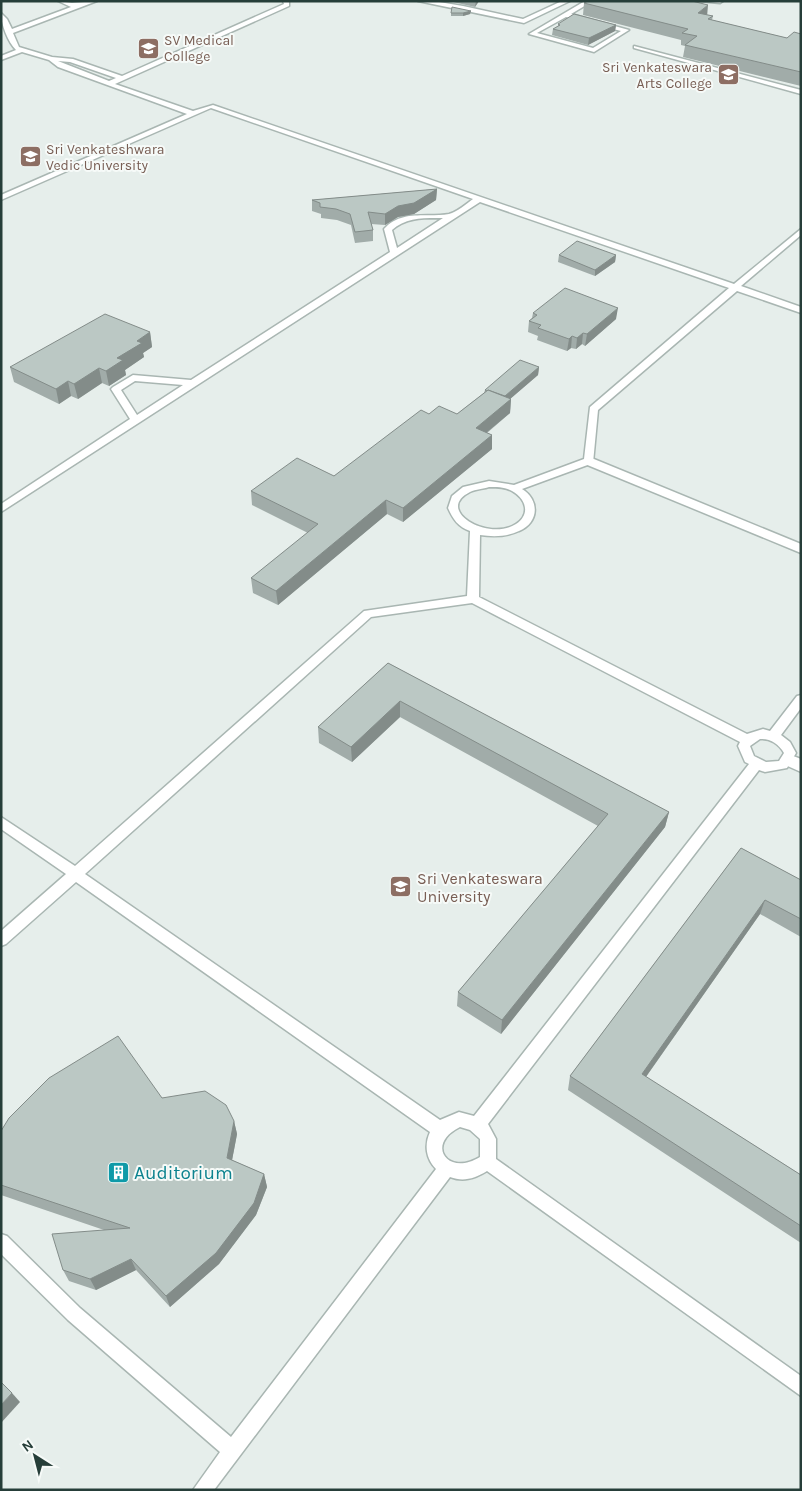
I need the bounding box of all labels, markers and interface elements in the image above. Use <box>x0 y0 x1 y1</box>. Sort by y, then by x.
place label: SV Medical College <box>164 32 234 65</box>
school or university icon: SV Medical College <box>136 36 160 60</box>
place label: Sri Venkateswara Arts College <box>602 59 712 92</box>
school or university icon: Sri Venkateswara Arts College <box>716 63 740 87</box>
place label: Sri Venkateshwara Vedic University <box>46 141 165 174</box>
school or university icon: Sri Venkateshwara Vedic University <box>18 145 42 169</box>
place label: Sri Venkateswara University <box>417 869 543 906</box>
school or university icon: Sri Venkateswara University <box>389 875 413 899</box>
building icon: Auditorium <box>106 1161 130 1185</box>
place label: Auditorium <box>134 1162 233 1184</box>
north arrow <box>10 1431 60 1481</box>
text: N <box>19 1436 37 1456</box>

